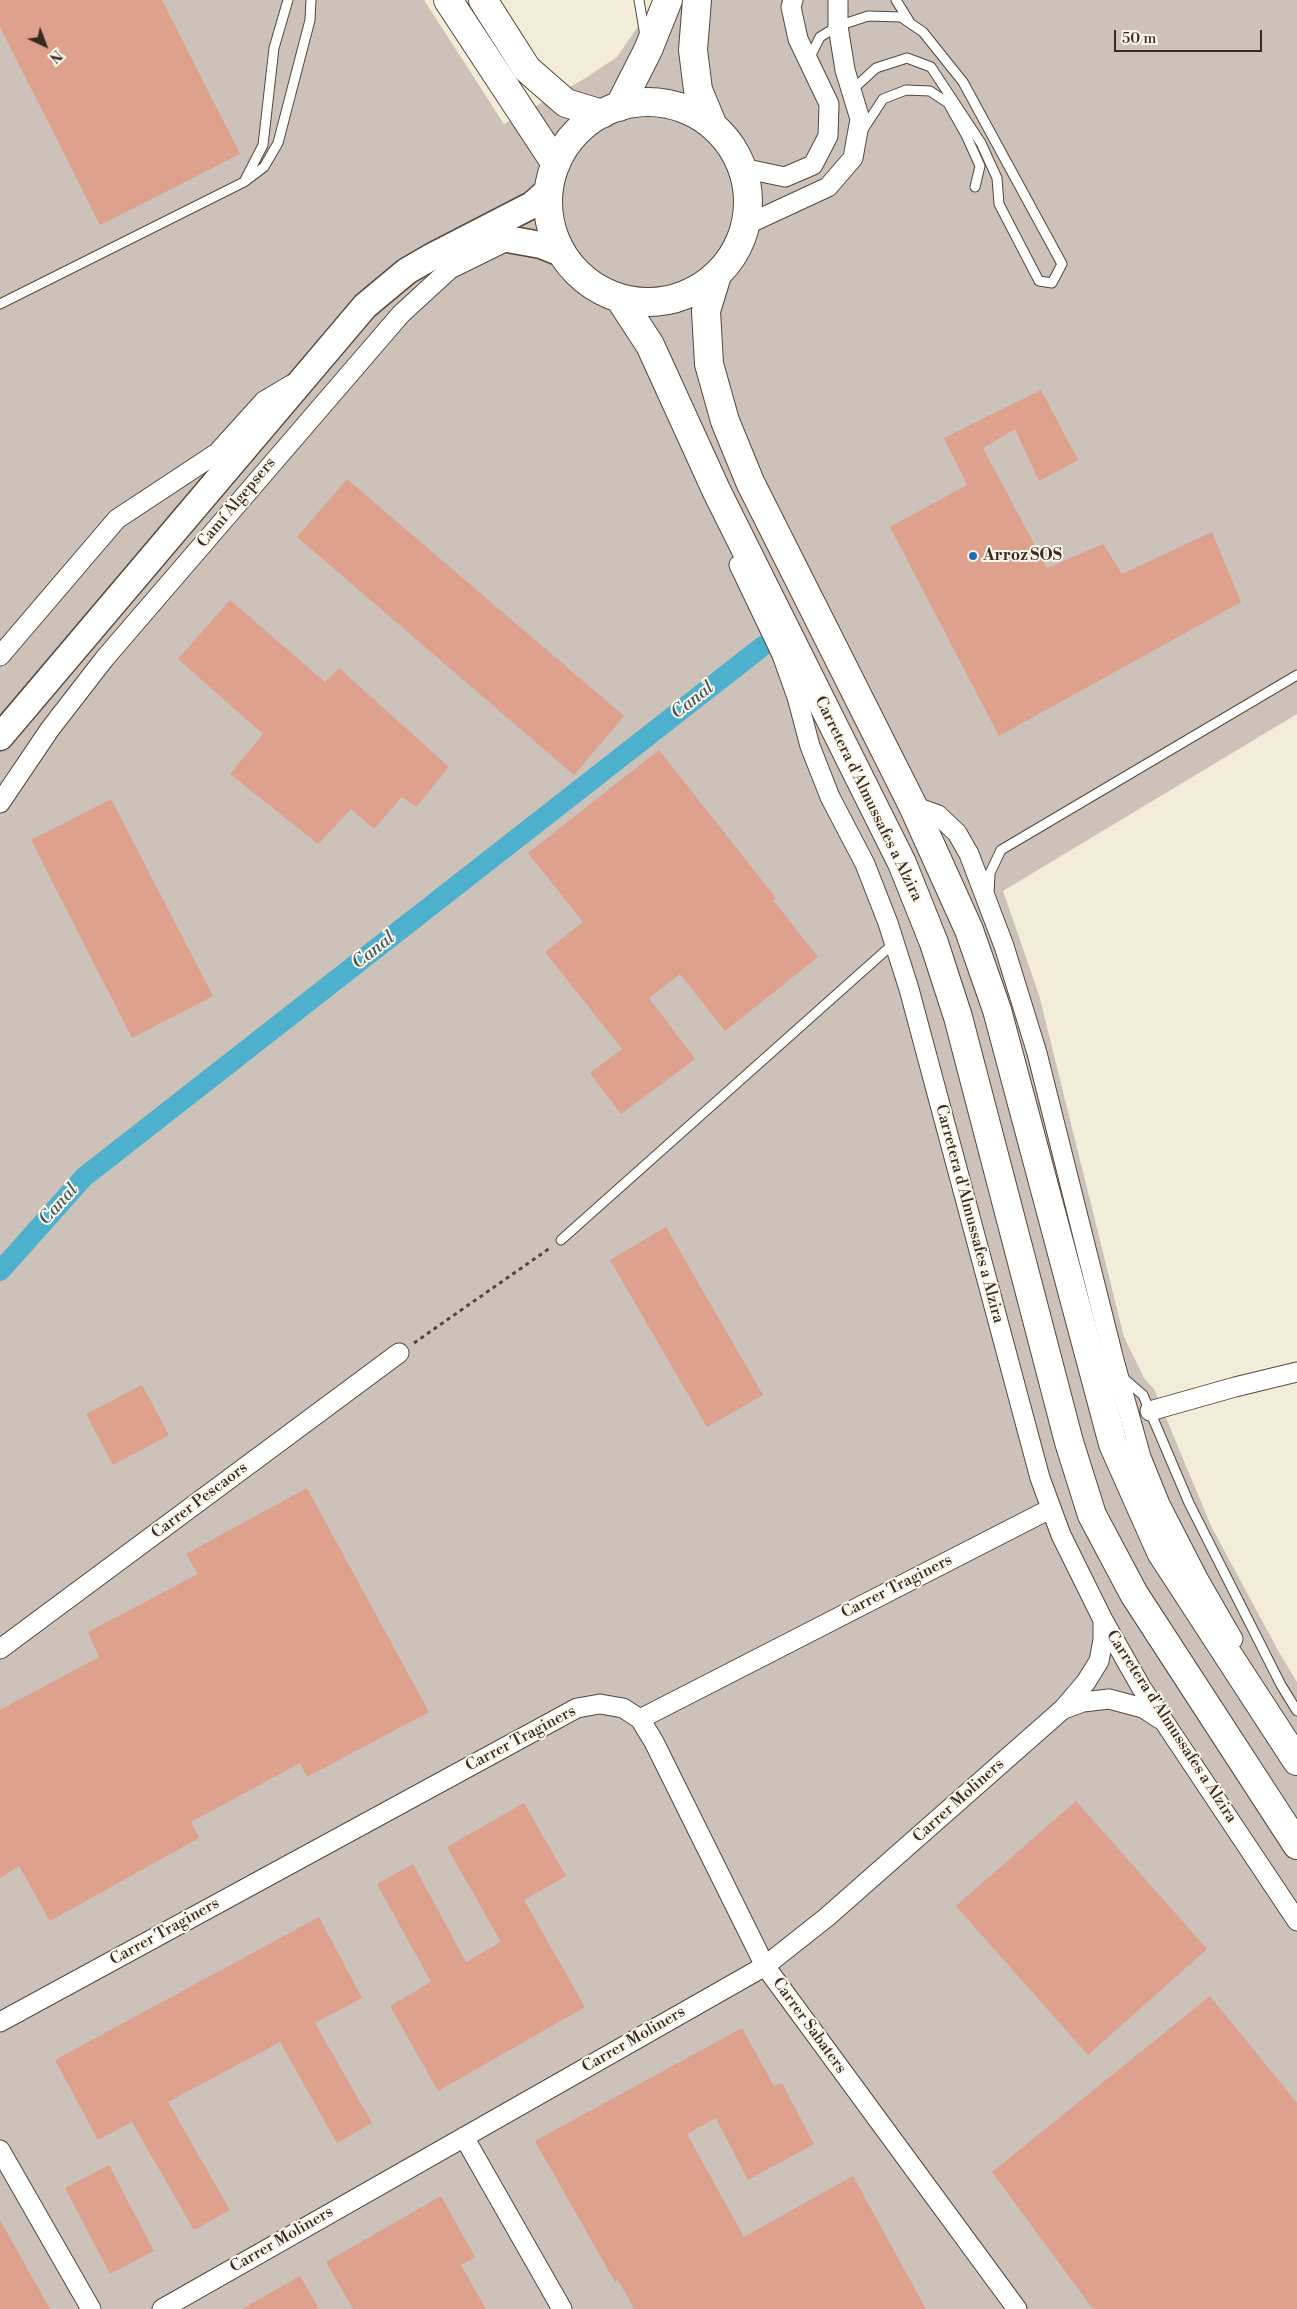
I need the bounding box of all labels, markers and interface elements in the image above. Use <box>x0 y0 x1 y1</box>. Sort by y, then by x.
north arrow <box>20 20 70 70</box>
scale bar <box>1117 20 1264 52</box>
text: 50 m <box>1122 29 1156 48</box>
text: N <box>45 46 65 66</box>
street label: Camí Algepsers <box>194 454 280 552</box>
place label: Arroz SOS <box>983 546 1062 566</box>
marker: Arroz SOS <box>967 550 979 562</box>
water label: Canal <box>667 678 719 724</box>
street label: Carretera d'Almussafes a Alzira <box>810 693 926 905</box>
water label: Canal <box>348 928 400 974</box>
street label: Carretera d'Almussafes a Alzira <box>931 1103 1007 1325</box>
water label: Canal <box>35 1180 83 1230</box>
street label: Carrer Pescaors <box>148 1459 252 1543</box>
street label: Carrer Traginers <box>838 1551 956 1623</box>
street label: Carretera d'Almussafes a Alzira <box>1102 1627 1240 1827</box>
street label: Carrer Traginers <box>463 1702 579 1776</box>
street label: Carrer Moliners <box>909 1755 1009 1847</box>
street label: Carrer Traginers <box>107 1894 223 1970</box>
street label: Carrer Sabaters <box>768 1974 850 2078</box>
street label: Carrer Moliners <box>579 2003 689 2077</box>
street label: Carrer Moliners <box>227 2203 337 2277</box>

